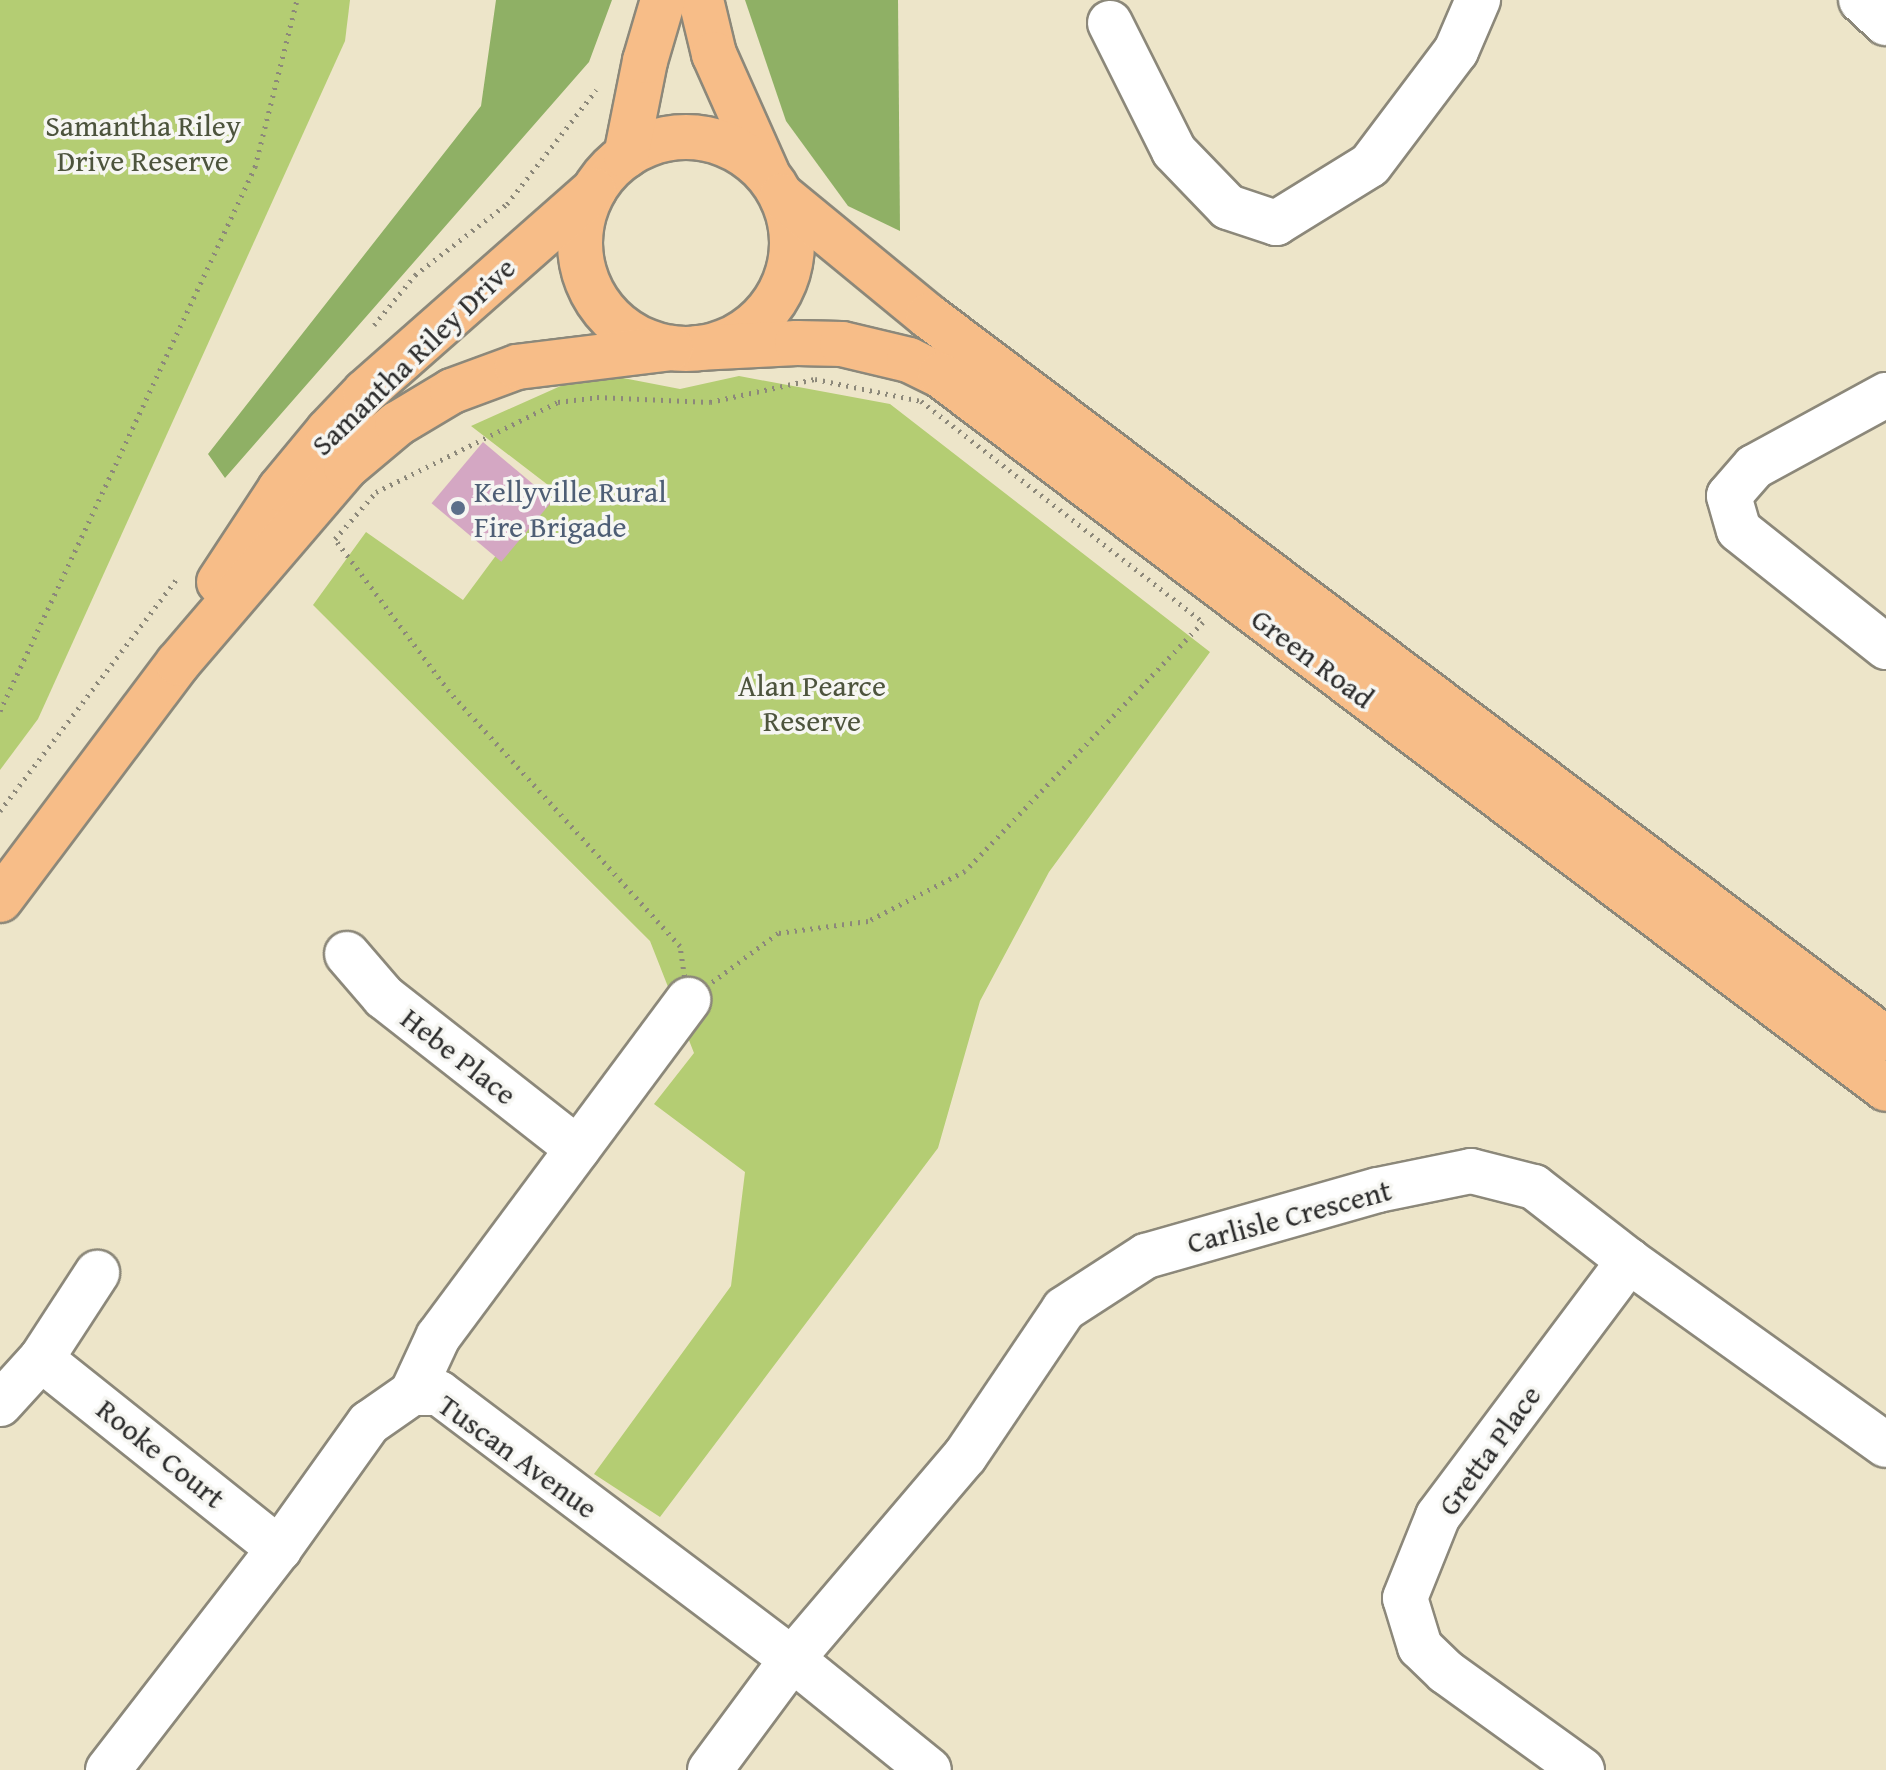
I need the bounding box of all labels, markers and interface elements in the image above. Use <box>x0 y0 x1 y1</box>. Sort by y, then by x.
park label: Samantha Riley Drive Reserve <box>45 107 241 178</box>
street label: Samantha Riley Drive <box>304 249 522 463</box>
place label: Kellyville Rural Fire Brigade <box>474 473 667 544</box>
marker: Kellyville Rural Fire Brigade <box>449 499 467 517</box>
street label: Green Road <box>1245 600 1381 716</box>
park label: Alan Pearce Reserve <box>738 667 886 738</box>
street label: Hebe Place <box>394 1000 524 1112</box>
street label: Carlisle Crescent <box>1183 1171 1395 1261</box>
street label: Gretta Place <box>1430 1378 1548 1522</box>
street label: Tuscan Avenue <box>431 1386 605 1526</box>
street label: Rooke Court <box>90 1391 232 1515</box>

